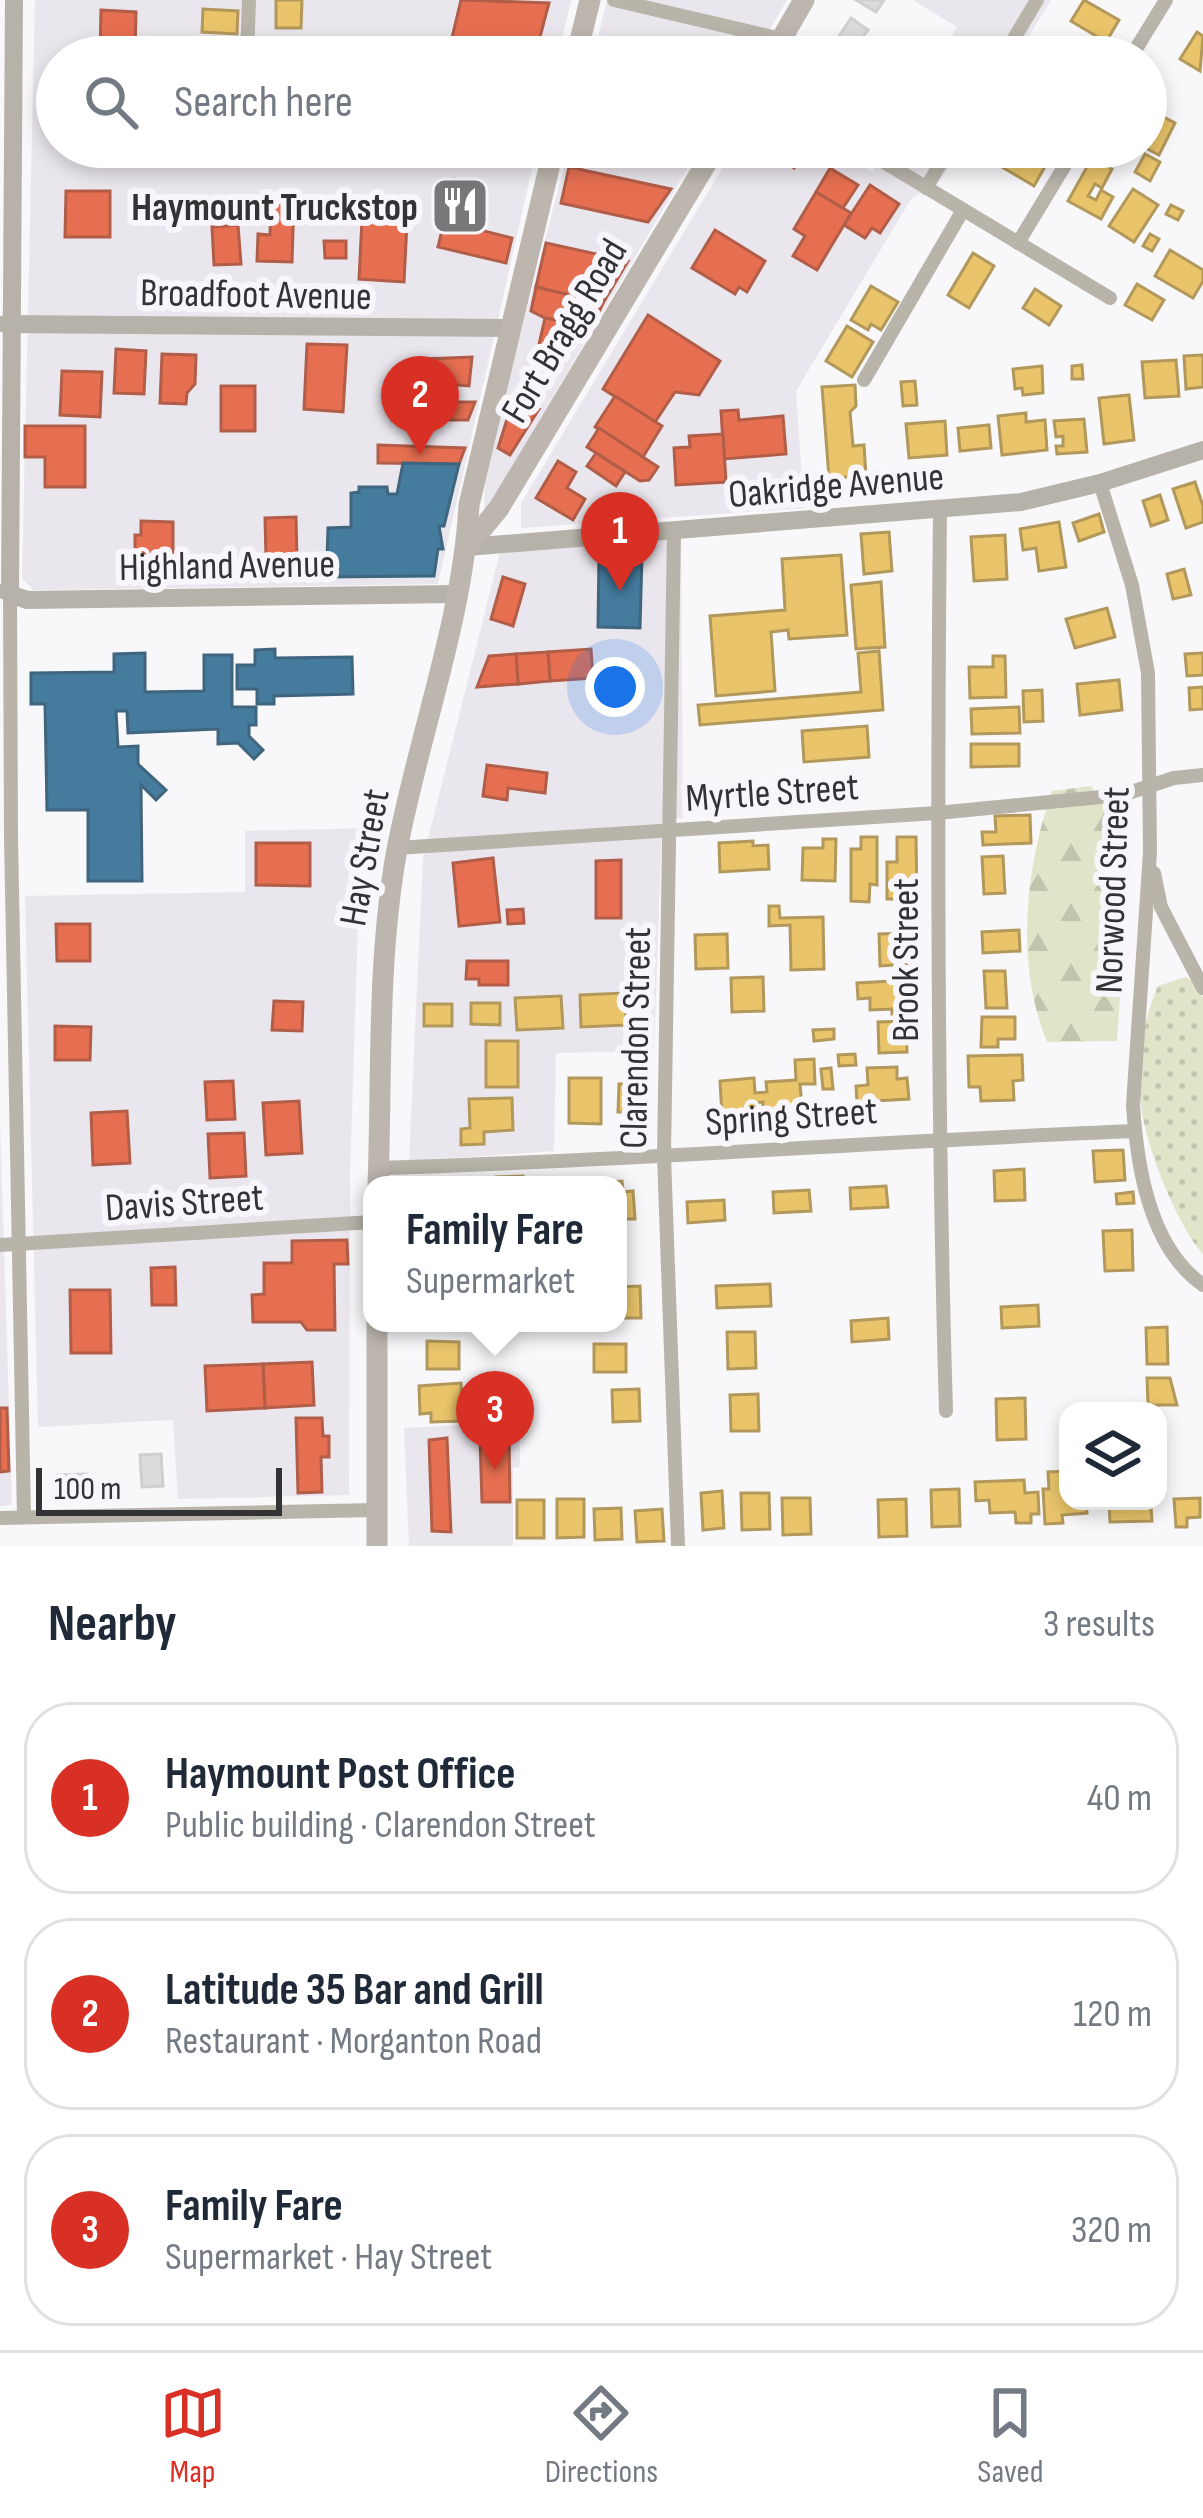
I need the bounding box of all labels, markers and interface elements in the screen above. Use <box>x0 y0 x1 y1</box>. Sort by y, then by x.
search box <box>36 36 1167 168</box>
icon: search <box>78 69 144 135</box>
text: Search here <box>174 75 353 130</box>
restaurant icon: Haymount Truckstop <box>429 175 491 237</box>
place label: Haymount Truckstop <box>131 185 418 232</box>
street label: Fort Bragg Road <box>492 231 638 431</box>
street label: Broadfoot Avenue <box>140 270 372 321</box>
pin: 2 <box>381 356 459 455</box>
street label: Oakridge Avenue <box>727 454 946 519</box>
pin: 1 <box>581 492 659 591</box>
street label: Highland Avenue <box>119 541 335 592</box>
your location <box>585 657 645 717</box>
street label: Myrtle Street <box>684 764 860 823</box>
street label: Hay Street <box>330 785 401 930</box>
street label: Norwood Street <box>1086 786 1141 994</box>
street label: Brook Street <box>883 878 930 1042</box>
street label: Clarendon Street <box>611 927 662 1149</box>
street label: Spring Street <box>704 1088 879 1147</box>
street label: Davis Street <box>103 1175 265 1232</box>
popup <box>363 1176 627 1332</box>
text: Family Fare <box>406 1203 584 1258</box>
text: Supermarket <box>406 1258 575 1305</box>
pin: 3 <box>456 1371 534 1470</box>
map controls <box>1059 1402 1167 1510</box>
button: layers <box>1059 1402 1167 1510</box>
scale bar <box>36 1462 282 1515</box>
text: 100 m <box>54 1469 121 1509</box>
text: Nearby <box>48 1594 177 1655</box>
text: 3 results <box>1043 1601 1155 1648</box>
text: Haymount Post Office <box>165 1747 516 1802</box>
text: 1 <box>82 1775 98 1822</box>
text: 40 m <box>1087 1775 1152 1822</box>
text: Public building · Clarendon Street <box>165 1802 596 1849</box>
text: Latitude 35 Bar and Grill <box>165 1963 544 2018</box>
text: 2 <box>81 1991 99 2038</box>
text: 120 m <box>1073 1991 1152 2038</box>
text: Restaurant · Morganton Road <box>165 2018 542 2065</box>
text: Family Fare <box>165 2179 343 2234</box>
text: 3 <box>81 2207 99 2254</box>
text: 320 m <box>1071 2207 1152 2254</box>
text: Supermarket · Hay Street <box>165 2234 492 2281</box>
tab: Map <box>160 2380 226 2492</box>
tab: Directions <box>545 2380 658 2492</box>
tab: Saved <box>977 2380 1043 2492</box>

